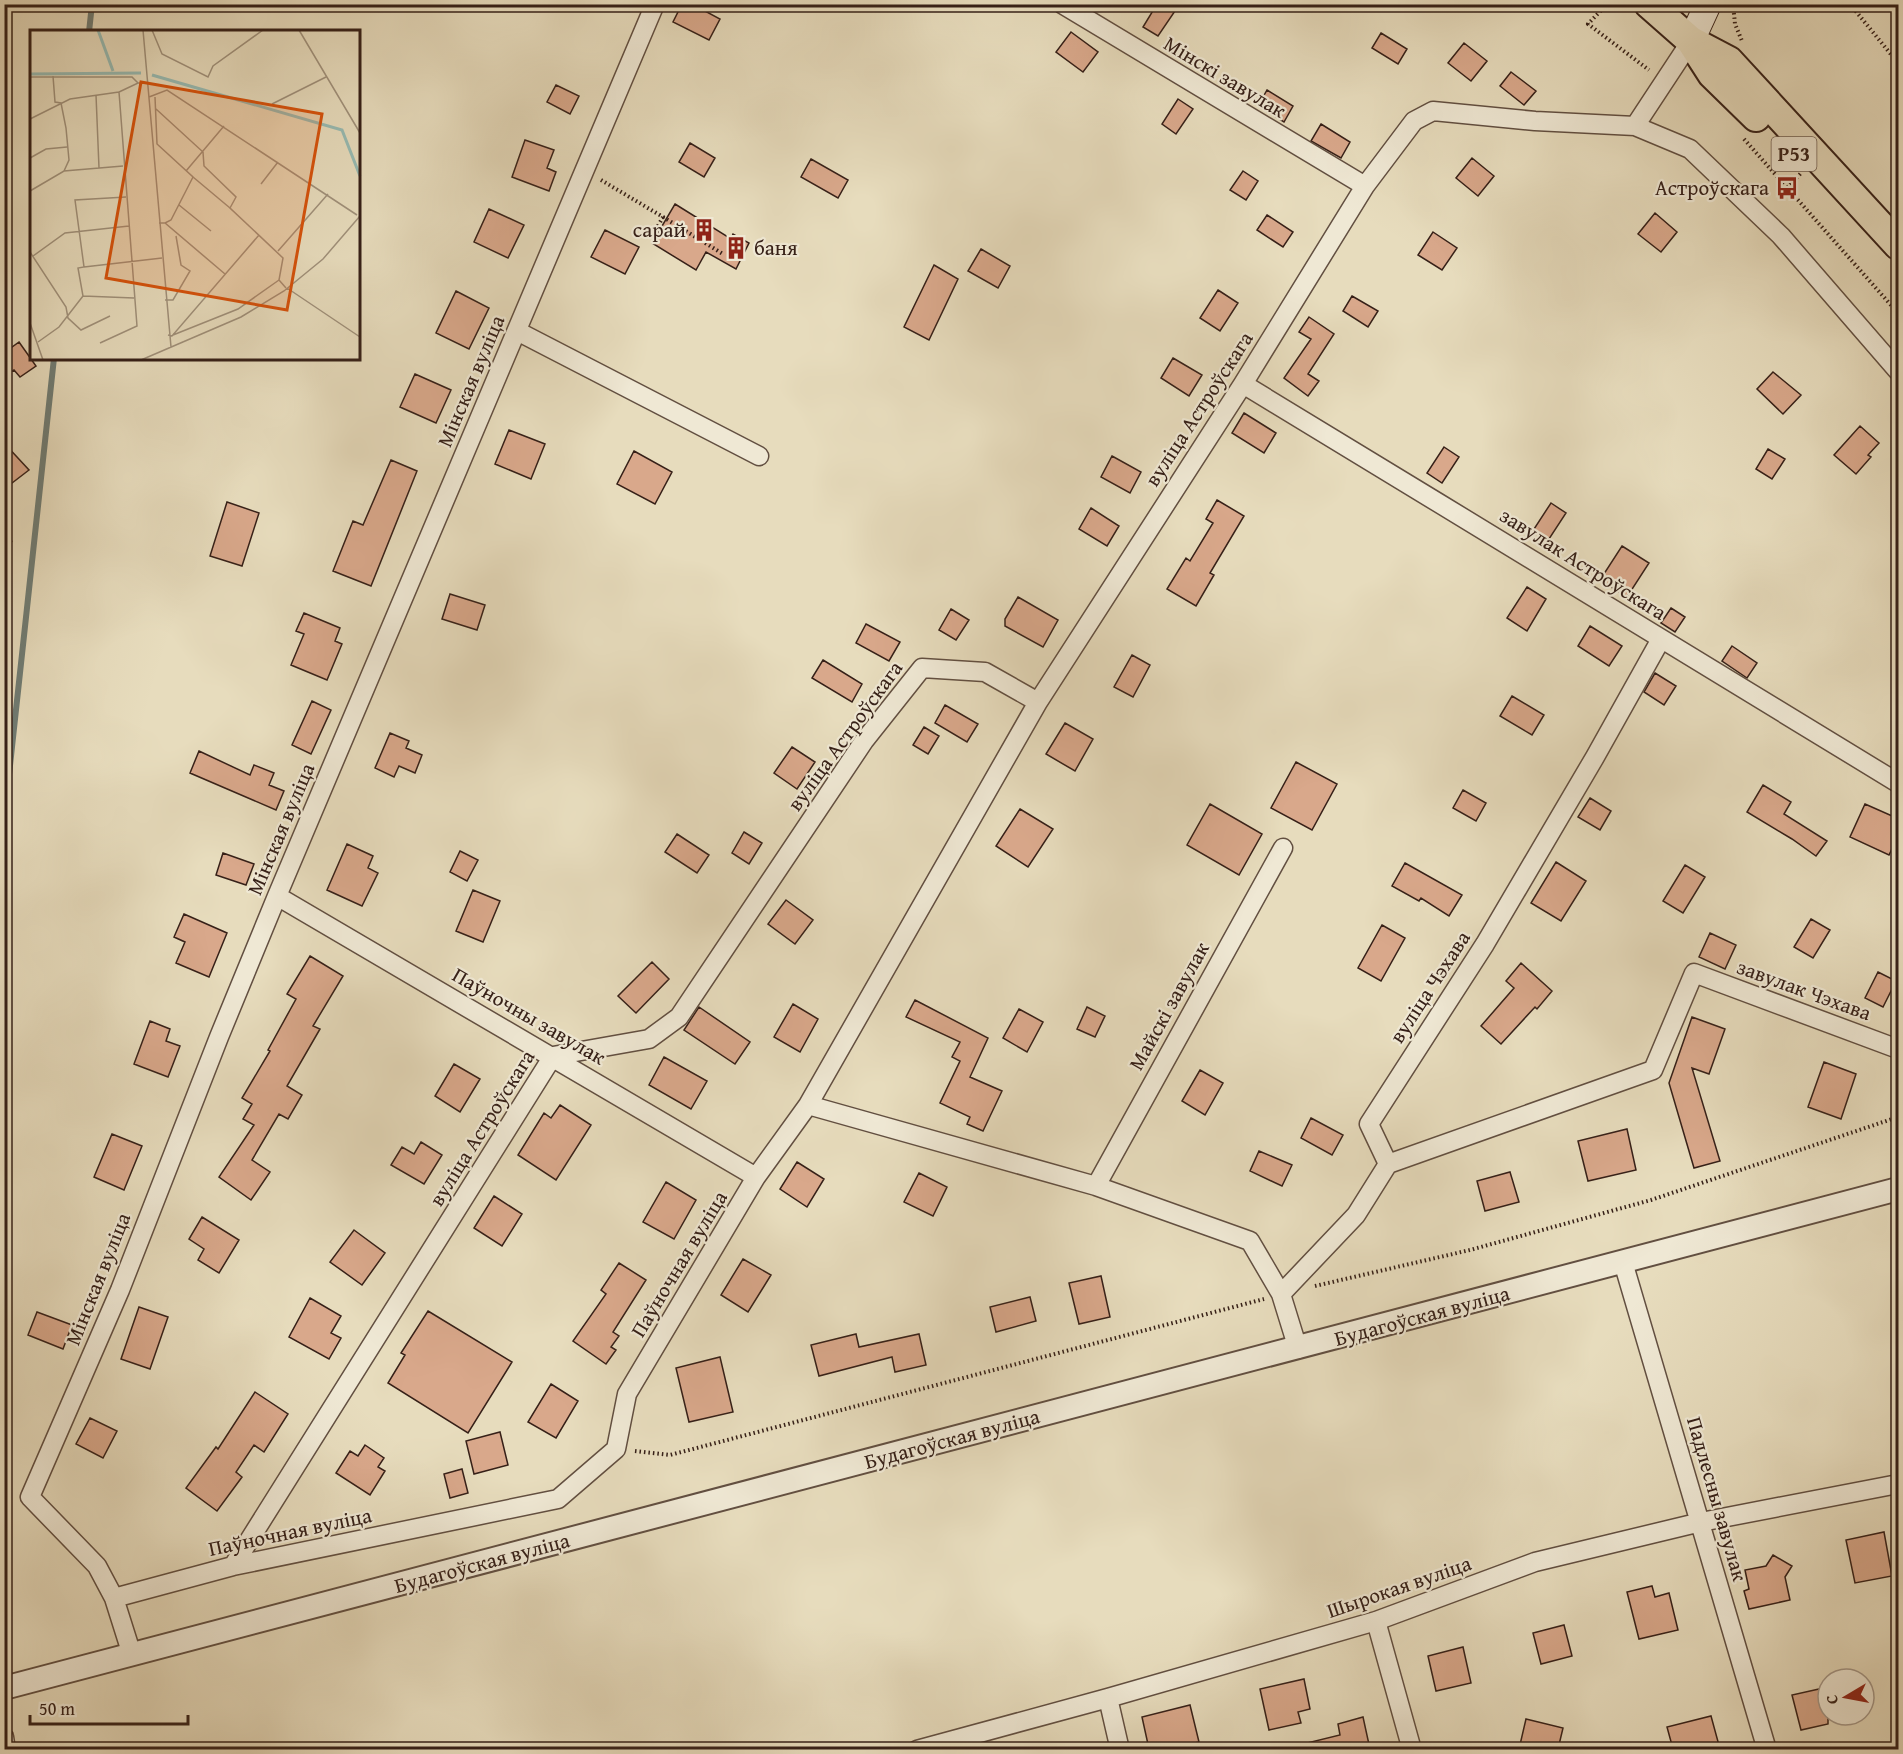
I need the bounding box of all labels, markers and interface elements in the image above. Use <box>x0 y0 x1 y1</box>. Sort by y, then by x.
street label: Мінскі завулак <box>1158 28 1292 125</box>
inset map <box>30 30 360 360</box>
road number: Р53 <box>1772 137 1816 171</box>
place label: Астроўскага <box>1655 172 1769 203</box>
bus stop icon: Астроўскага <box>1774 175 1800 201</box>
place label: сарай <box>633 214 686 245</box>
building icon: сарай <box>691 217 717 243</box>
place label: баня <box>754 232 798 263</box>
building icon: баня <box>723 235 749 261</box>
street label: Мінская вуліца <box>429 310 512 452</box>
street label: вуліца Астроўскага <box>1137 325 1260 492</box>
street label: завулак Астроўскага <box>1494 500 1673 627</box>
street label: вуліца Астроўскага <box>779 654 910 817</box>
street label: Мінская вуліца <box>239 758 322 900</box>
street label: вуліца Чэхава <box>1382 924 1478 1049</box>
street label: Майскі завулак <box>1120 936 1217 1076</box>
street label: завулак Чэхава <box>1733 951 1876 1028</box>
street label: Паўночны завулак <box>447 959 612 1072</box>
street label: вуліца Астроўскага <box>421 1044 542 1212</box>
street label: Паўночная вуліца <box>623 1185 735 1343</box>
street label: Мінская вуліца <box>57 1208 138 1350</box>
street label: Будагоўская вуліца <box>1331 1277 1513 1354</box>
street label: Будагоўская вуліца <box>861 1400 1043 1477</box>
street label: Падлесны завулак <box>1679 1413 1756 1585</box>
street label: Паўночная вуліца <box>205 1499 374 1564</box>
street label: Будагоўская вуліца <box>391 1524 573 1601</box>
street label: Шырокая вуліца <box>1322 1547 1475 1626</box>
north arrow <box>1816 1667 1876 1727</box>
scale bar <box>30 1688 188 1726</box>
text: С <box>1819 1693 1844 1706</box>
text: 50 m <box>39 1695 75 1722</box>

